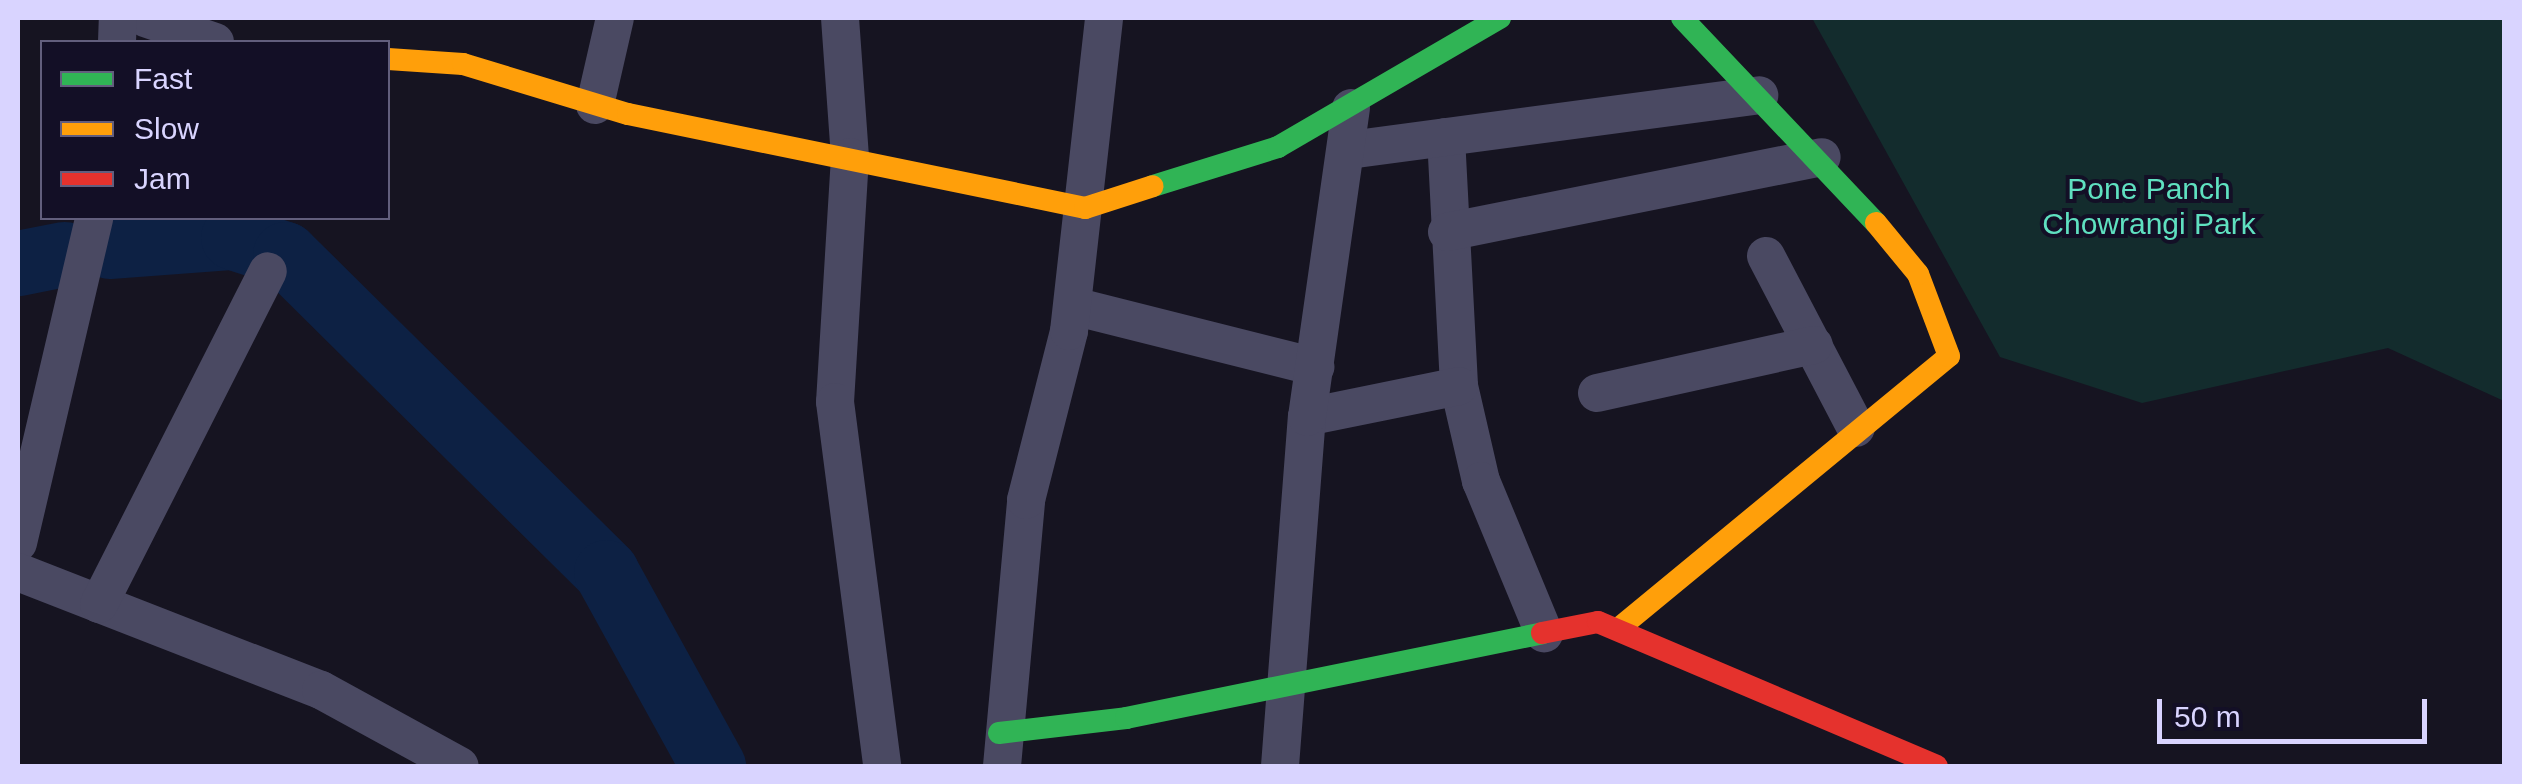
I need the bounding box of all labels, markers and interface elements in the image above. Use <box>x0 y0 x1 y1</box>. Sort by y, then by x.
legend <box>40 40 390 220</box>
text: Fast <box>134 62 192 95</box>
text: Slow <box>134 112 199 145</box>
text: Jam <box>134 162 191 195</box>
park label: Pone Panch Chowrangi Park <box>2042 171 2256 242</box>
scale bar <box>2162 679 2432 741</box>
text: 50 m <box>2174 700 2241 733</box>

